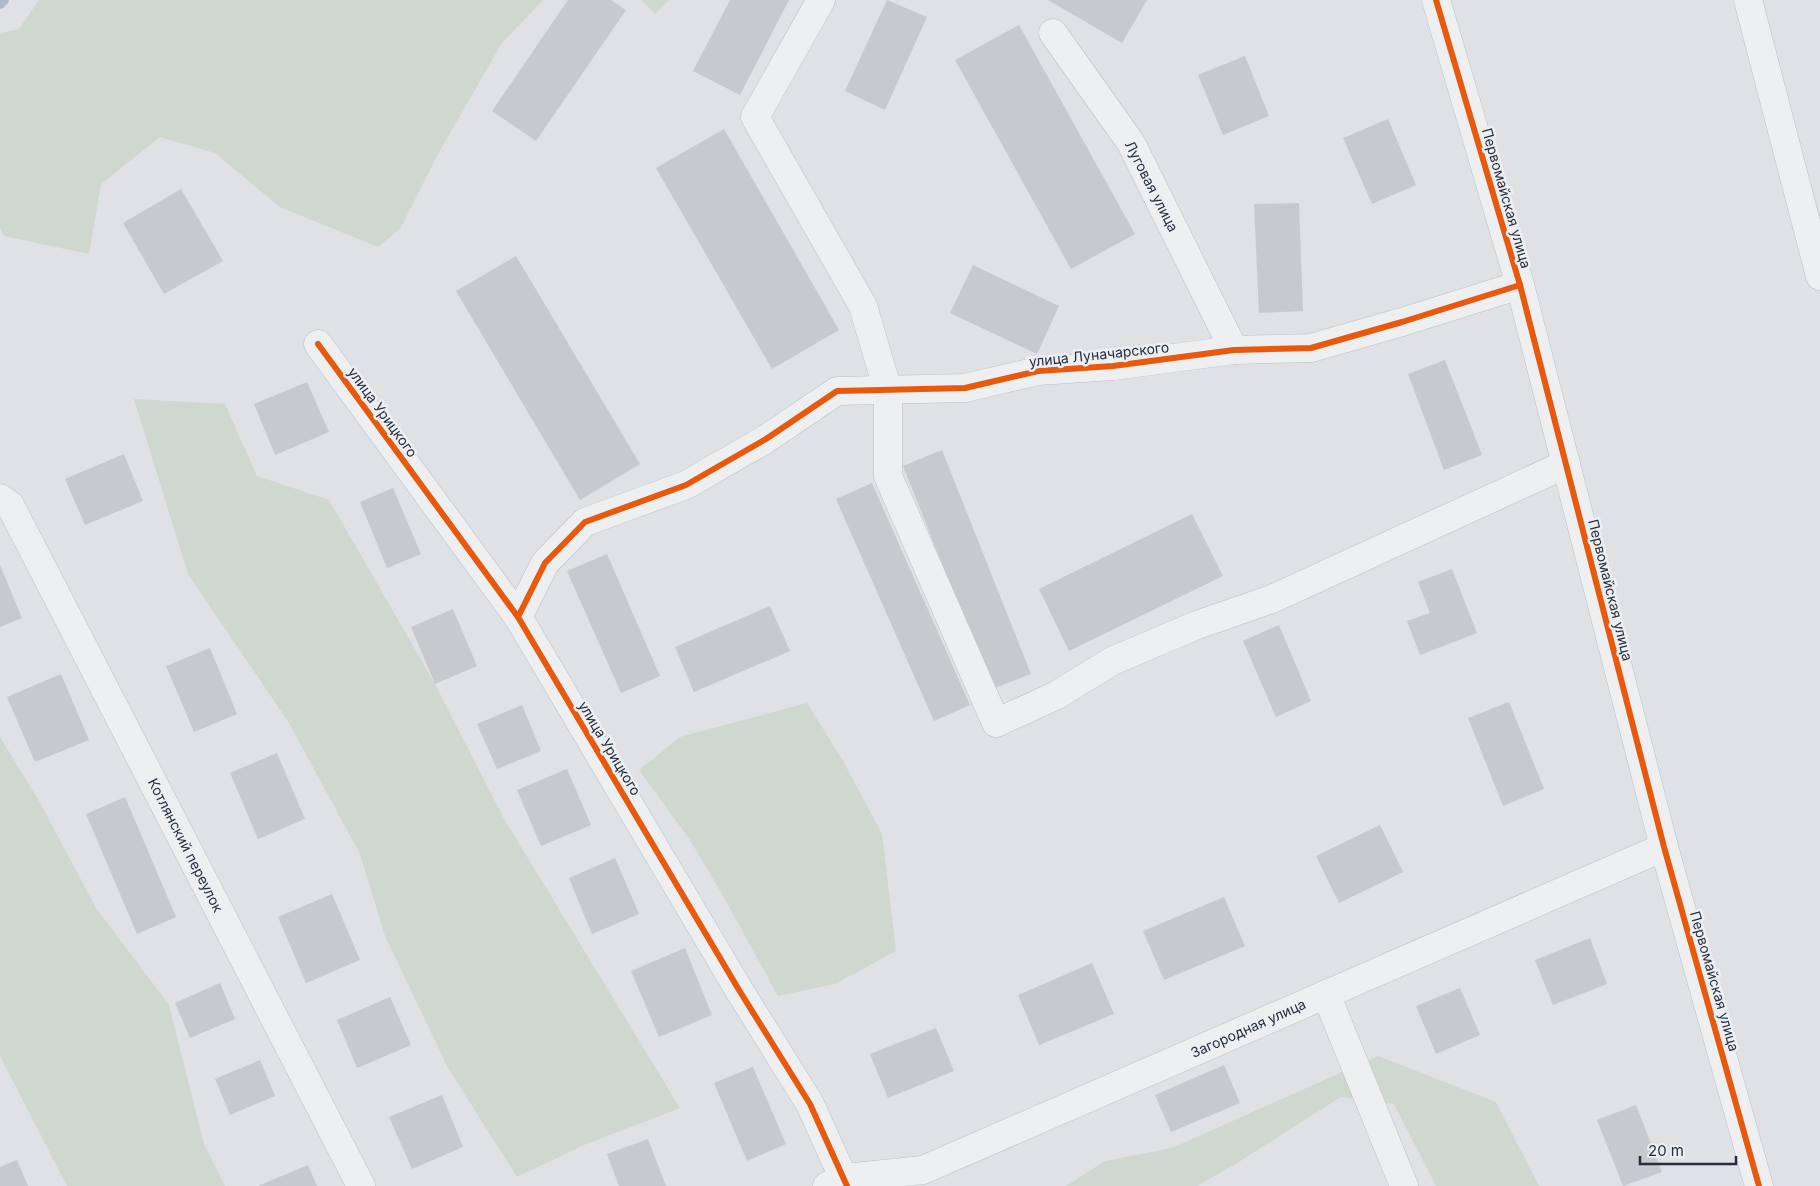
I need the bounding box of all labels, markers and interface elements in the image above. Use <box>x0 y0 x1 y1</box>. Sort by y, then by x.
street label: Первомайская улица <box>1479 126 1535 270</box>
street label: Луговая улица <box>1122 138 1182 234</box>
street label: улица Луначарского <box>1028 338 1170 370</box>
street label: улица Урицкого <box>345 364 421 460</box>
street label: Первомайская улица <box>1585 517 1637 663</box>
street label: улица Урицкого <box>575 698 645 798</box>
street label: Котлянский переулок <box>145 775 227 915</box>
street label: Первомайская улица <box>1687 909 1743 1053</box>
street label: Загородная улица <box>1188 995 1308 1061</box>
scale bar <box>1640 1134 1736 1166</box>
text: 20 m <box>1648 1141 1684 1160</box>

